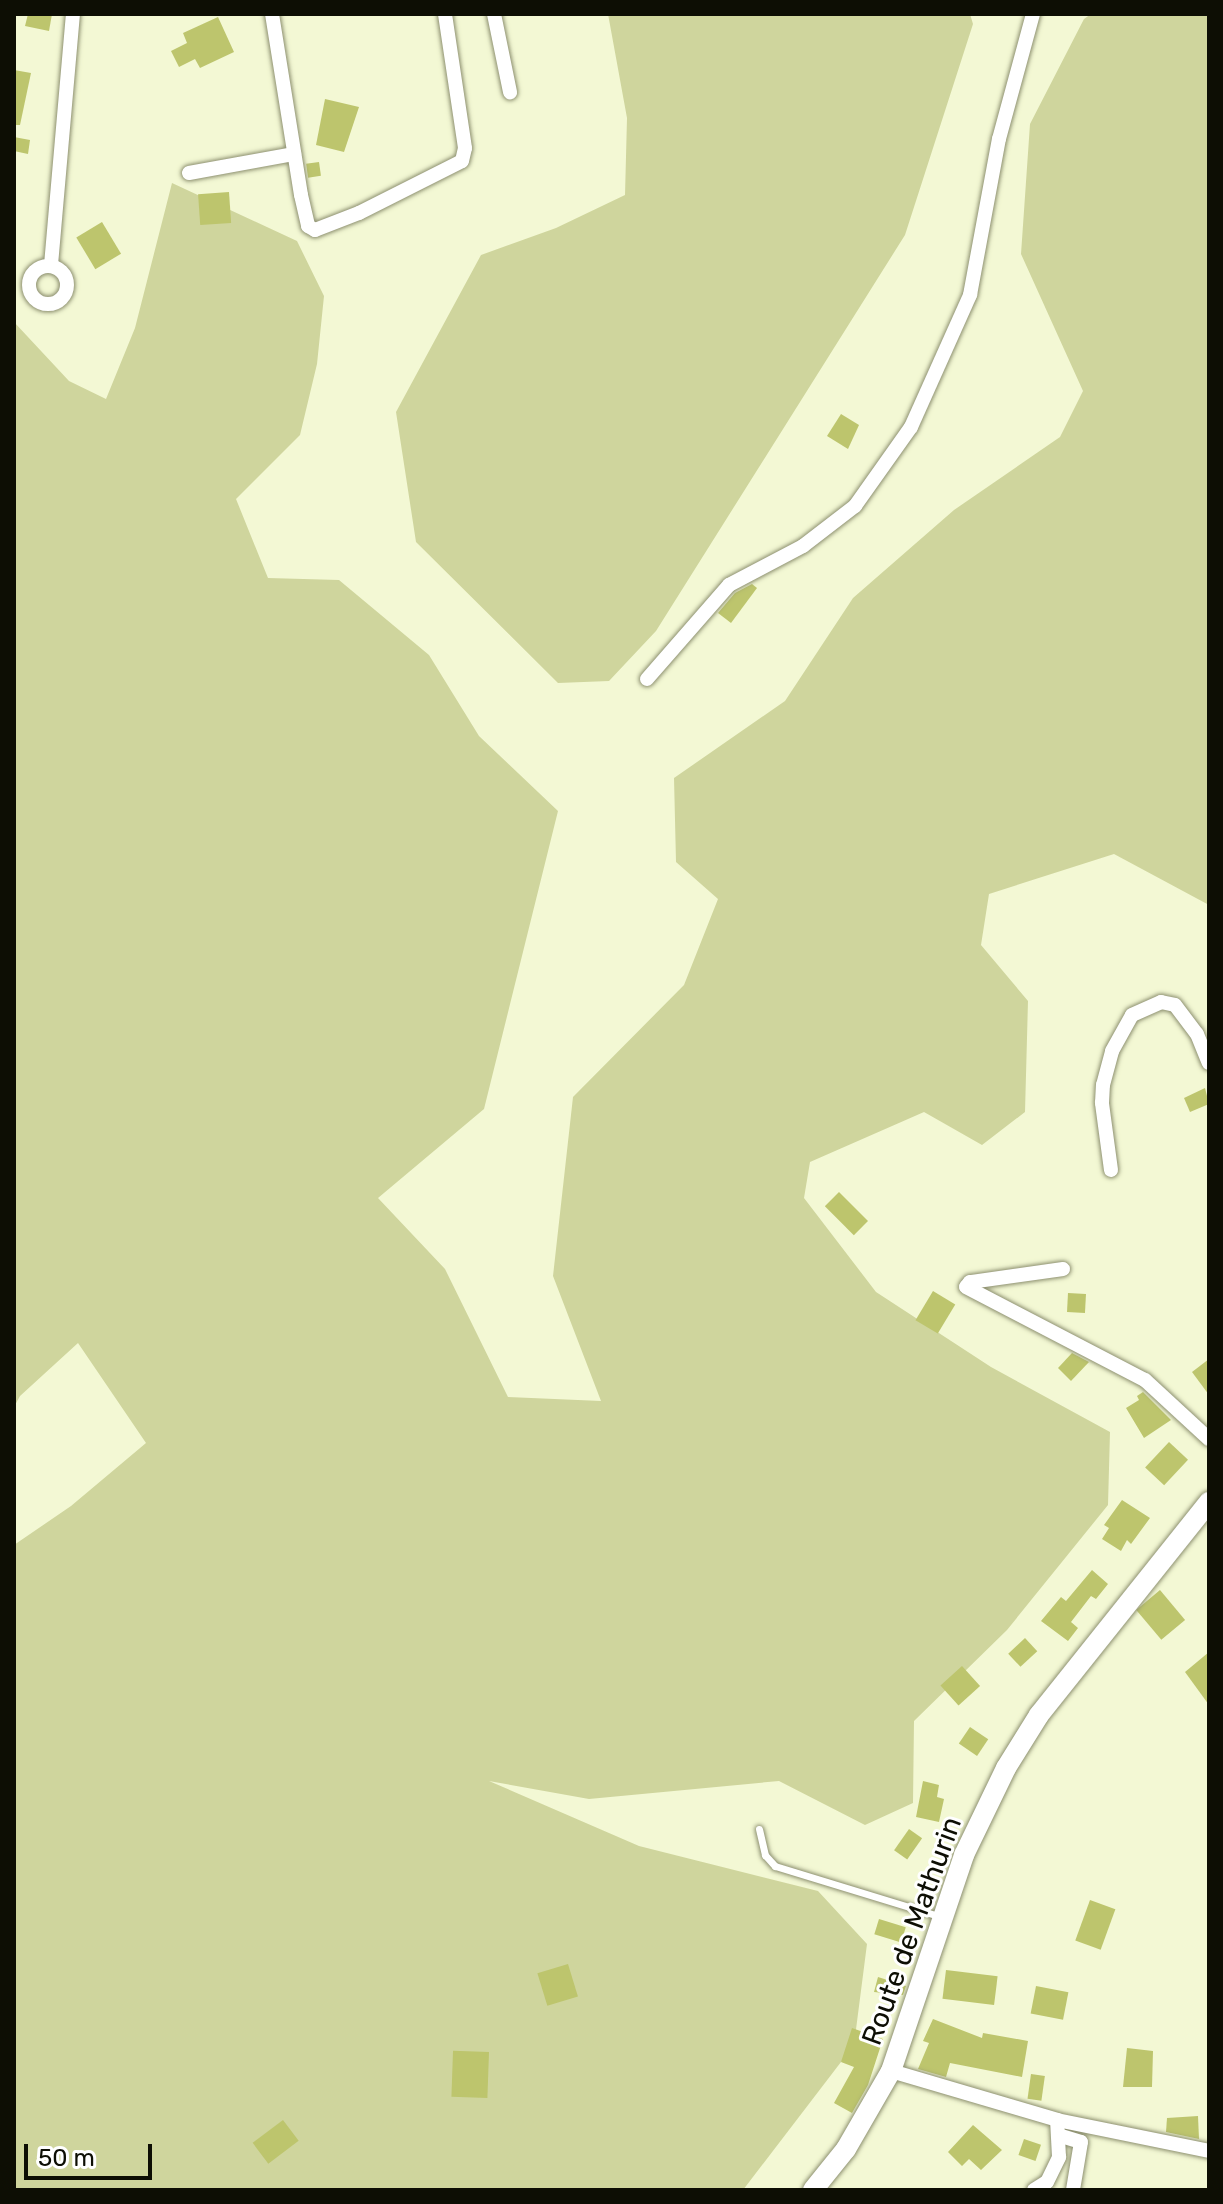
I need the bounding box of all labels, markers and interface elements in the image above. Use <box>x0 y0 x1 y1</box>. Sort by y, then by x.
street label: Route de Mathurin <box>855 1812 969 2050</box>
scale bar <box>28 2128 156 2178</box>
text: 50 m <box>38 2144 95 2172</box>

